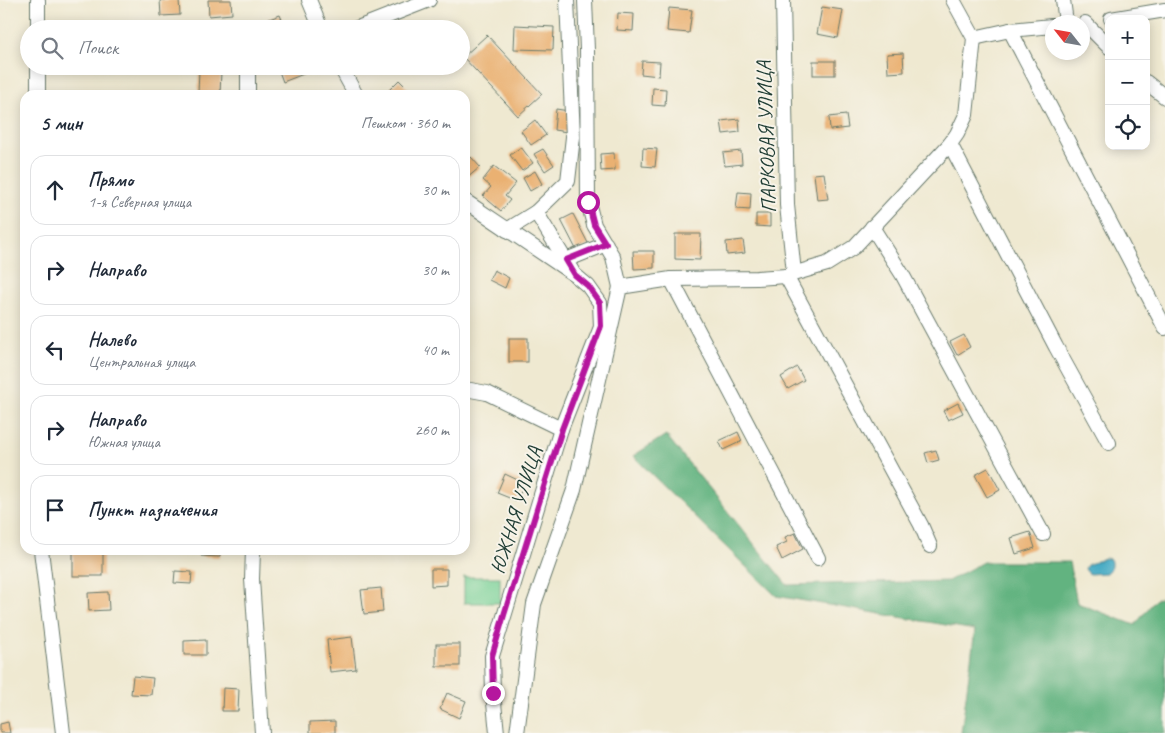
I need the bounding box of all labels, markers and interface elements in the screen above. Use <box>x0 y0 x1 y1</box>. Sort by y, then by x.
north arrow <box>1045 15 1090 60</box>
map controls <box>1105 15 1150 150</box>
button: + <box>1105 15 1150 60</box>
search box <box>20 20 470 75</box>
icon: search <box>38 34 66 62</box>
text: Поиск <box>78 36 118 60</box>
street label: ПАРКОВАЯ УЛИЦА <box>750 59 782 213</box>
button: − <box>1105 60 1150 105</box>
button: locate <box>1105 105 1150 150</box>
text: 5 мин <box>40 110 82 136</box>
text: Пешком · 360 m <box>361 113 450 133</box>
text: Прямо <box>88 168 133 192</box>
icon: ahead <box>41 176 69 204</box>
text: 30 m <box>422 180 449 200</box>
route start <box>577 191 600 214</box>
text: 1-я Северная улица <box>88 192 191 212</box>
icon: right <box>41 256 69 284</box>
text: Направо <box>88 258 146 282</box>
text: 30 m <box>422 260 449 280</box>
text: Налево <box>88 328 136 352</box>
icon: left <box>41 336 69 364</box>
text: 40 m <box>422 340 449 360</box>
text: Центральная улица <box>88 352 195 372</box>
text: Направо <box>88 408 146 432</box>
icon: right <box>41 416 69 444</box>
text: 260 m <box>415 420 449 440</box>
text: Южная улица <box>88 432 160 452</box>
street label: ЮЖНАЯ УЛИЦА <box>484 443 548 577</box>
icon: arrive <box>41 496 69 524</box>
text: Пункт назначения <box>88 498 217 522</box>
route end <box>482 682 505 705</box>

